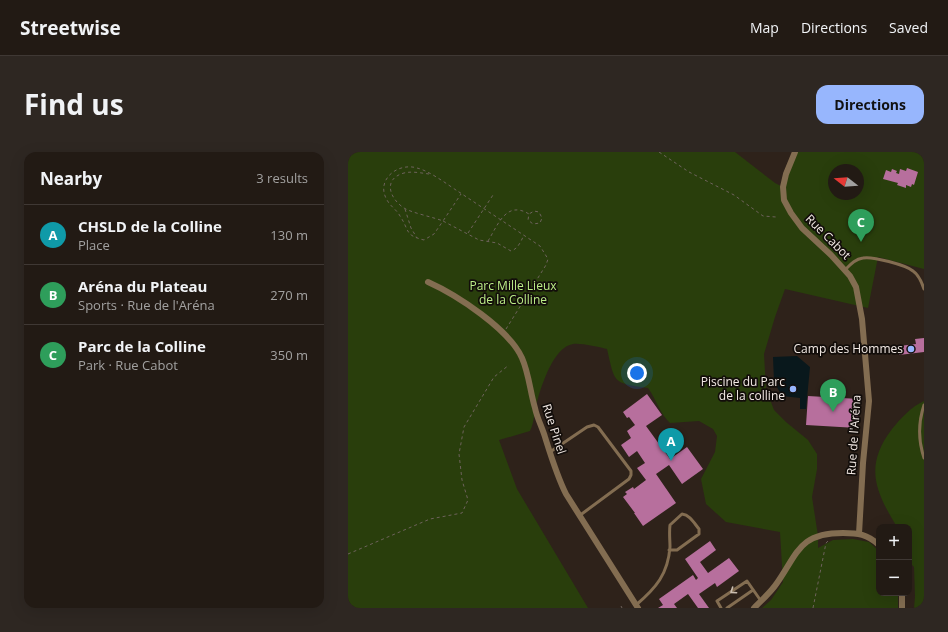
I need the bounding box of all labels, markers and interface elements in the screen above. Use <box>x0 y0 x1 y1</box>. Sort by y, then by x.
text: Streetwise <box>20 15 121 41</box>
text: Map <box>750 18 779 37</box>
text: Directions <box>801 18 867 37</box>
text: Saved <box>889 18 928 37</box>
text: Find us <box>24 85 124 123</box>
button: Directions <box>816 85 924 124</box>
north arrow <box>828 164 864 200</box>
text: Nearby <box>40 167 102 190</box>
text: 3 results <box>256 169 308 187</box>
pin: C <box>848 209 874 242</box>
street label: Rue Cabot <box>802 210 855 263</box>
text: CHSLD de la Colline <box>78 216 222 236</box>
text: A <box>49 226 57 244</box>
text: 130 m <box>270 226 308 244</box>
text: Place <box>78 236 110 254</box>
text: Aréna du Plateau <box>78 276 207 296</box>
park label: Parc Mille Lieux de la Colline <box>469 277 557 308</box>
text: B <box>49 286 57 304</box>
text: 270 m <box>270 286 308 304</box>
text: Sports · Rue de l'Aréna <box>78 296 215 314</box>
text: Parc de la Colline <box>78 336 206 356</box>
place label: Camp des Hommes <box>794 340 903 357</box>
marker: Camp des Hommes <box>906 344 916 354</box>
text: C <box>49 346 57 364</box>
text: 350 m <box>270 346 308 364</box>
text: Park · Rue Cabot <box>78 356 178 374</box>
your location <box>627 363 647 383</box>
place label: Piscine du Parc de la colline <box>701 373 785 404</box>
pin: B <box>820 379 846 412</box>
marker: Piscine du Parc de la colline <box>788 384 798 394</box>
street label: Rue de l'Aréna <box>842 394 865 476</box>
street label: Rue Pinel <box>538 401 571 456</box>
pin: A <box>658 428 684 461</box>
map controls <box>876 524 912 596</box>
button: + <box>876 524 912 560</box>
button: − <box>876 560 912 596</box>
one-way arrow <box>731 586 738 593</box>

